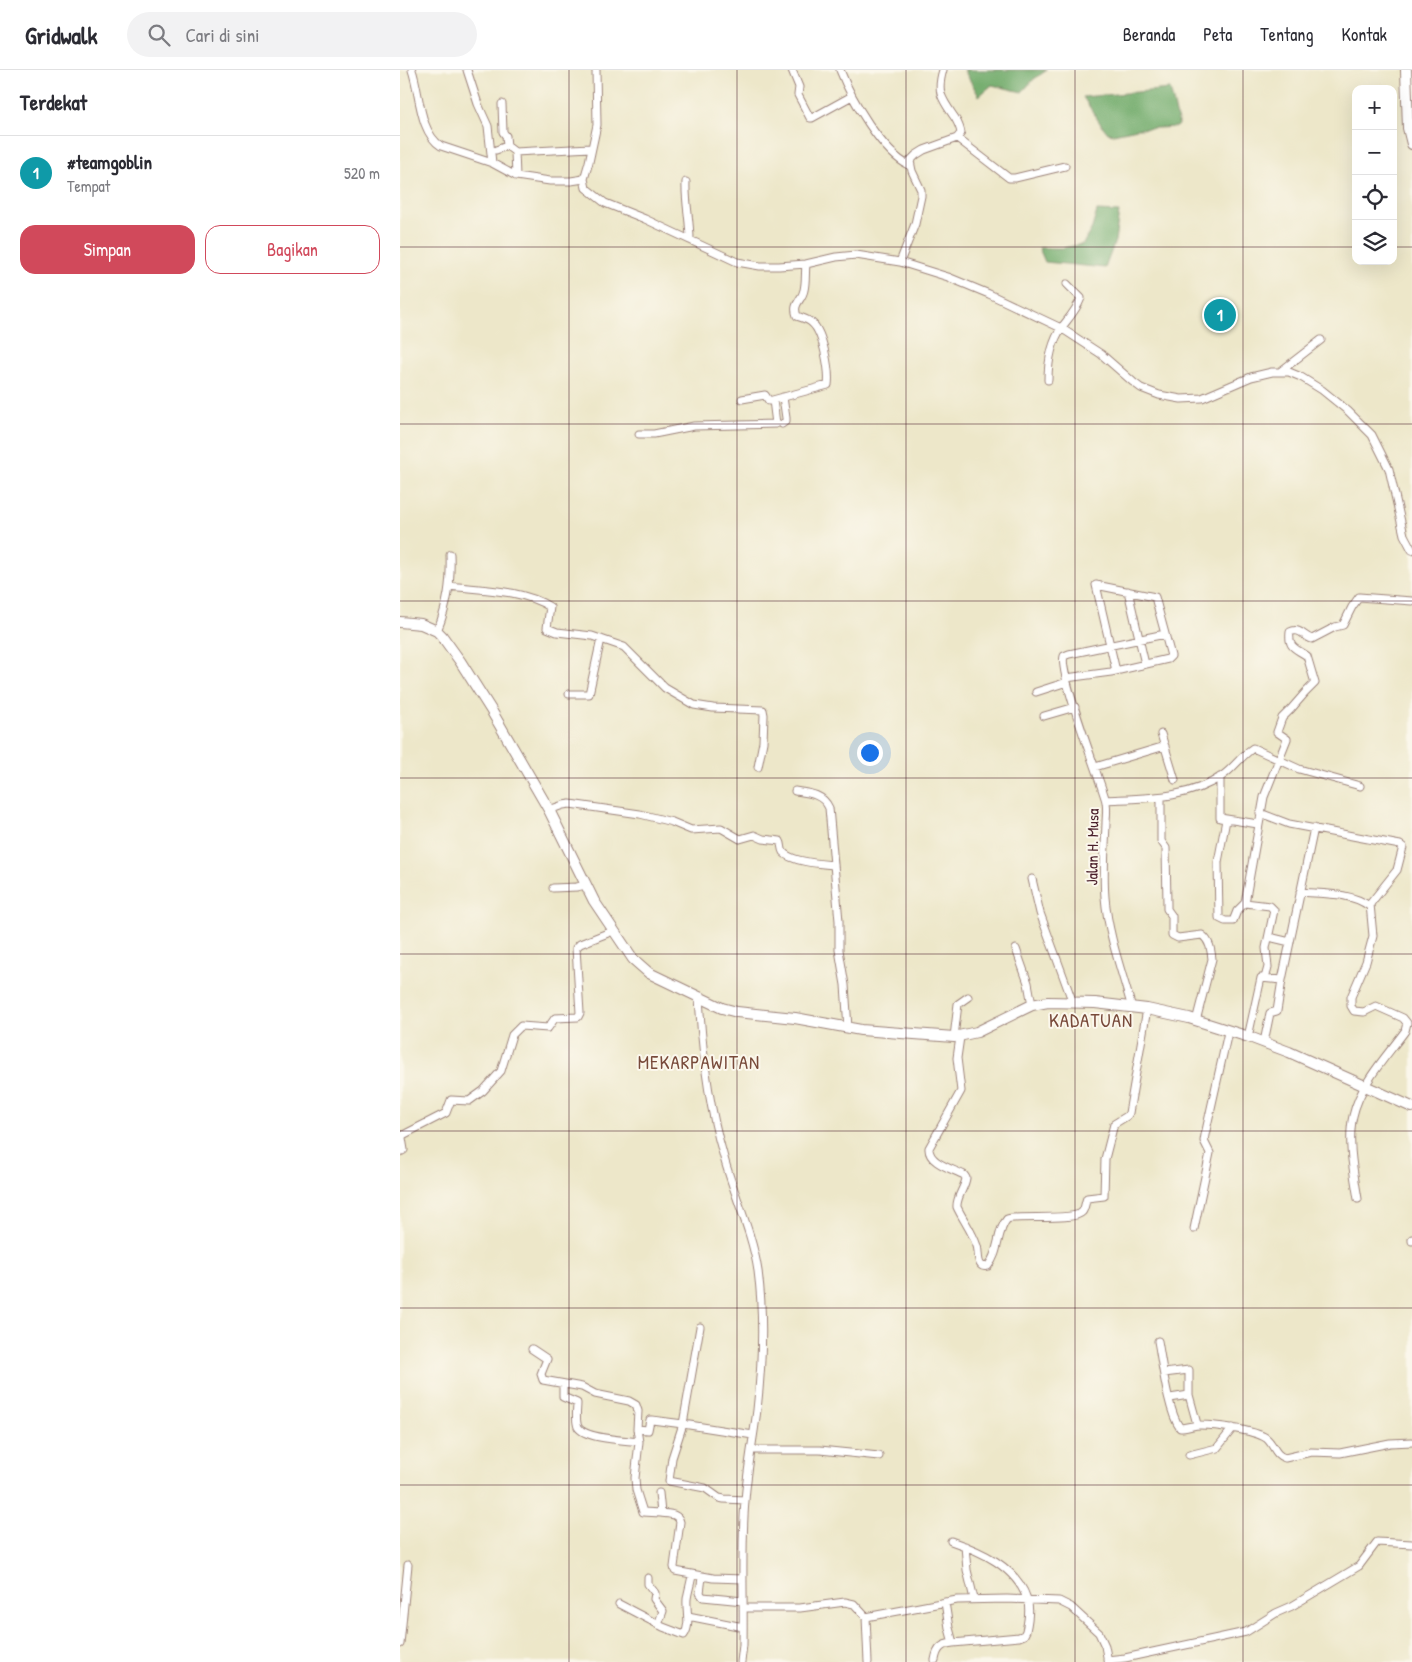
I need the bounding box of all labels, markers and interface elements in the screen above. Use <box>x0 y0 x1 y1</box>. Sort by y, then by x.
search box <box>127 12 477 57</box>
text: Gridwalk <box>25 19 97 51</box>
icon: search <box>145 21 173 49</box>
text: Cari di sini <box>185 22 260 48</box>
text: Beranda <box>1123 22 1175 47</box>
text: Peta <box>1203 22 1232 47</box>
text: Tentang <box>1260 22 1313 47</box>
text: Kontak <box>1341 22 1387 47</box>
map controls <box>1352 85 1397 265</box>
button: + <box>1352 85 1397 130</box>
text: Terdekat <box>20 88 87 117</box>
button: − <box>1352 130 1397 175</box>
text: #teamgoblin <box>67 149 152 175</box>
text: 1 <box>33 162 39 184</box>
text: 520 m <box>344 162 380 184</box>
text: Tempat <box>67 175 110 197</box>
button: locate <box>1352 175 1397 220</box>
button: layers <box>1352 220 1397 265</box>
button: Simpan <box>20 225 195 274</box>
button: Bagikan <box>205 225 380 274</box>
pin: 1 <box>1204 296 1236 334</box>
your location <box>857 740 883 766</box>
street label: Jalan H. Musa <box>1080 809 1104 885</box>
district label: KADATUAN <box>1049 1007 1133 1033</box>
district label: MEKARPAWITAN <box>638 1049 760 1075</box>

